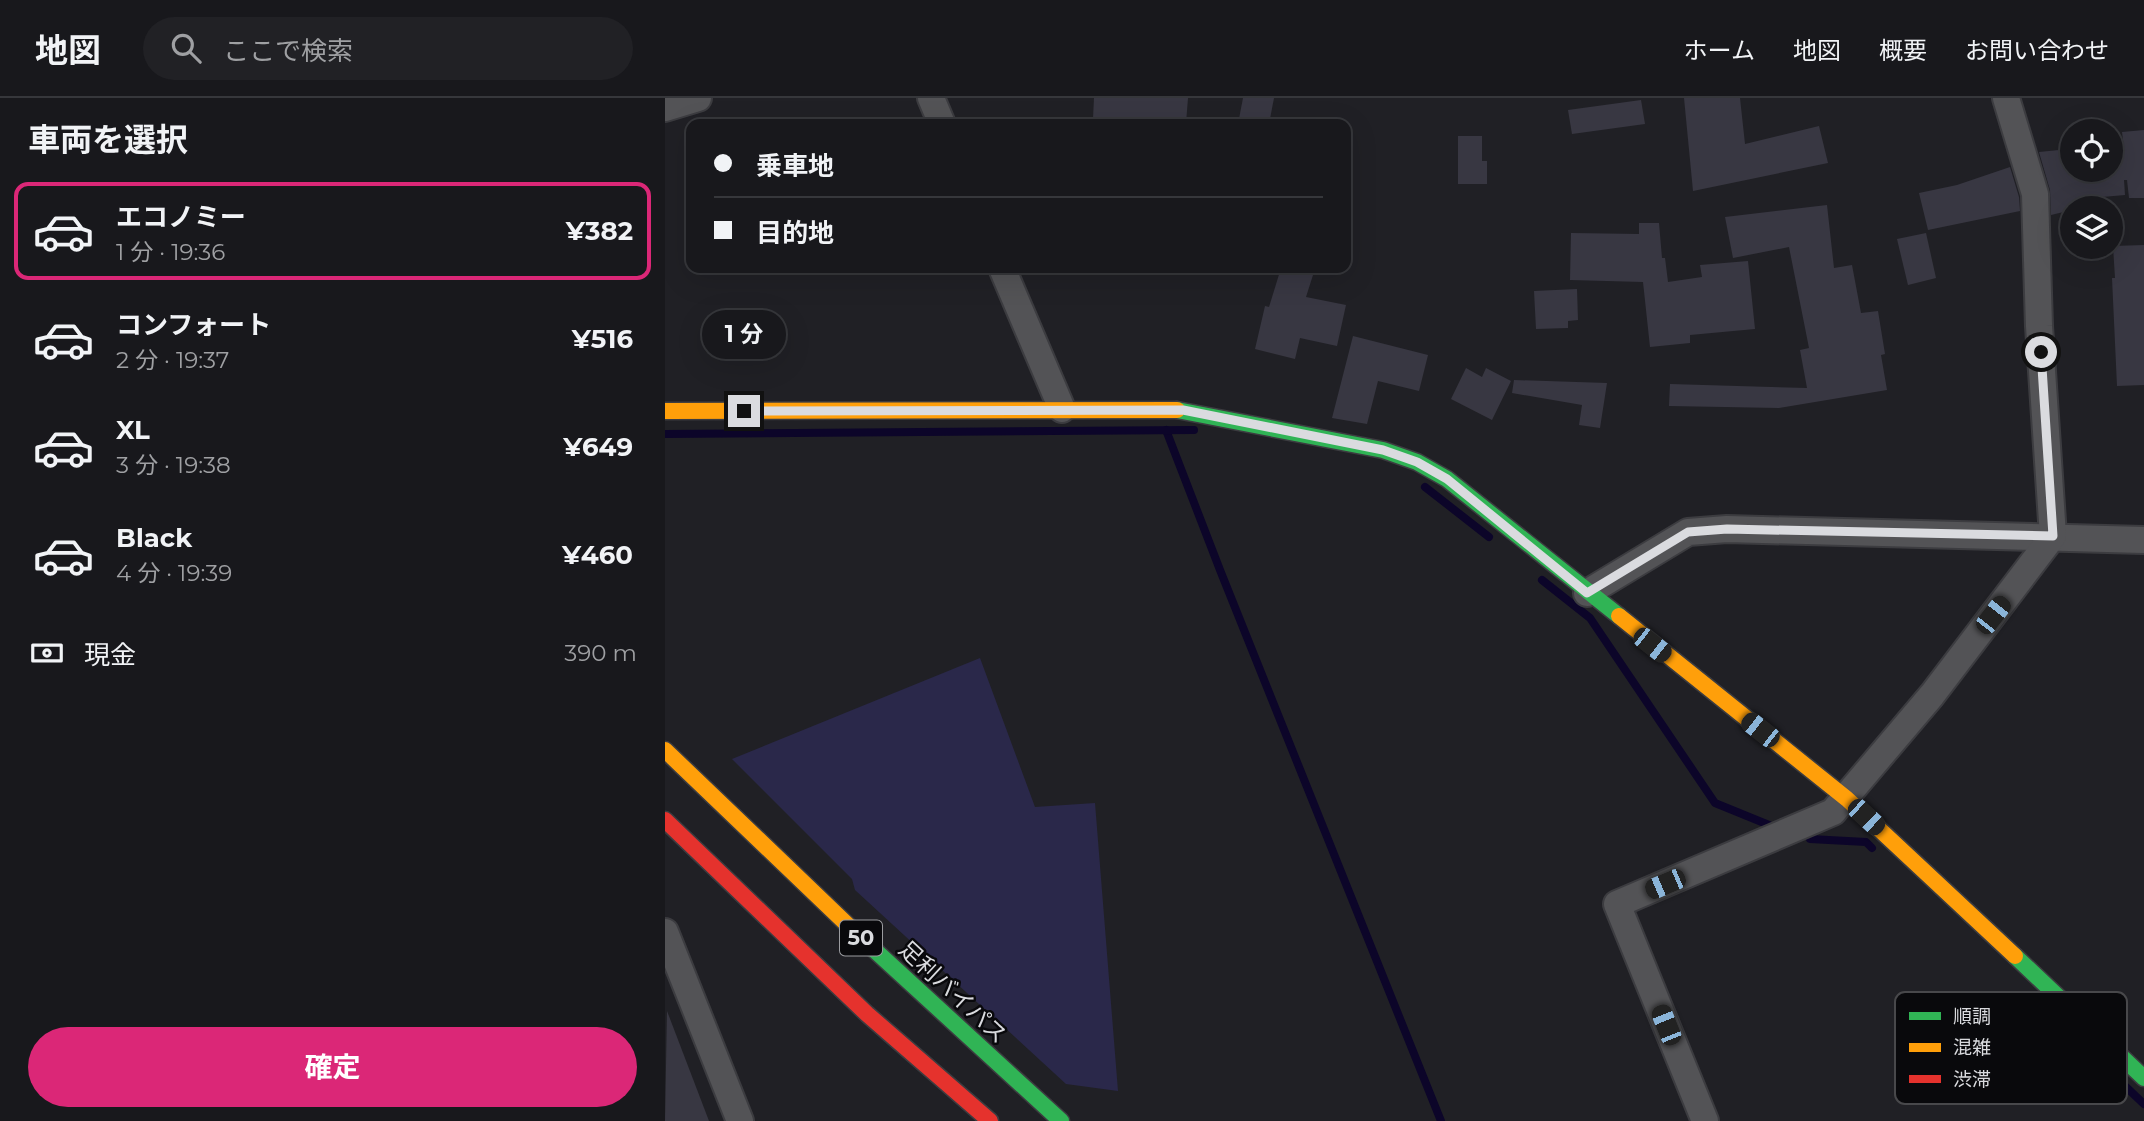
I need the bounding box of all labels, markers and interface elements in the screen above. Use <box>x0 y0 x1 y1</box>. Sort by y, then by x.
search box <box>143 17 633 80</box>
icon: search <box>167 29 205 67</box>
text: 地図 <box>35 30 101 70</box>
text: ここで検索 <box>223 35 353 67</box>
text: ホーム <box>1684 36 1755 65</box>
text: 地図 <box>1793 36 1841 65</box>
text: 概要 <box>1879 36 1927 65</box>
text: お問い合わせ <box>1965 36 2109 65</box>
map controls <box>2060 119 2123 259</box>
button: locate <box>2060 119 2123 182</box>
text: 車両を選択 <box>28 120 188 159</box>
text: 乗車地 <box>756 150 834 182</box>
button: layers <box>2060 196 2123 259</box>
icon: car <box>32 200 95 263</box>
text: エコノミー <box>116 201 246 233</box>
text: ¥382 <box>566 215 633 247</box>
text: 目的地 <box>756 217 834 249</box>
text: 1 分 · 19:36 <box>116 238 225 266</box>
icon: car <box>32 308 95 371</box>
text: コンフォート <box>116 309 271 341</box>
callout: 1 分 <box>702 310 786 358</box>
text: 1 分 <box>725 320 763 348</box>
text: ¥516 <box>572 323 633 355</box>
route start <box>2025 336 2057 368</box>
text: 2 分 · 19:37 <box>116 346 229 374</box>
route end <box>728 395 760 427</box>
text: XL <box>116 414 150 446</box>
icon: car <box>32 416 95 479</box>
text: ¥649 <box>563 431 633 463</box>
text: 3 分 · 19:38 <box>116 451 231 479</box>
text: Black <box>116 522 192 554</box>
icon: car <box>32 524 95 587</box>
text: ¥460 <box>562 539 633 571</box>
text: 4 分 · 19:39 <box>116 559 232 587</box>
car <box>1972 592 2015 638</box>
car <box>1629 624 1676 666</box>
icon: cash <box>28 634 66 672</box>
text: 現金 <box>84 639 136 671</box>
text: 390 m <box>564 639 637 667</box>
car <box>1737 709 1784 751</box>
car <box>1844 795 1889 839</box>
car <box>1642 866 1689 902</box>
road number: 50 <box>840 920 882 956</box>
street label: 足利バイパス <box>893 935 1013 1049</box>
legend <box>1895 992 2127 1104</box>
car <box>1649 1002 1684 1048</box>
text: 順調 <box>1953 1005 1991 1028</box>
button: 確定 <box>28 1027 637 1107</box>
text: 混雑 <box>1953 1036 1991 1059</box>
text: 渋滞 <box>1953 1068 1991 1091</box>

